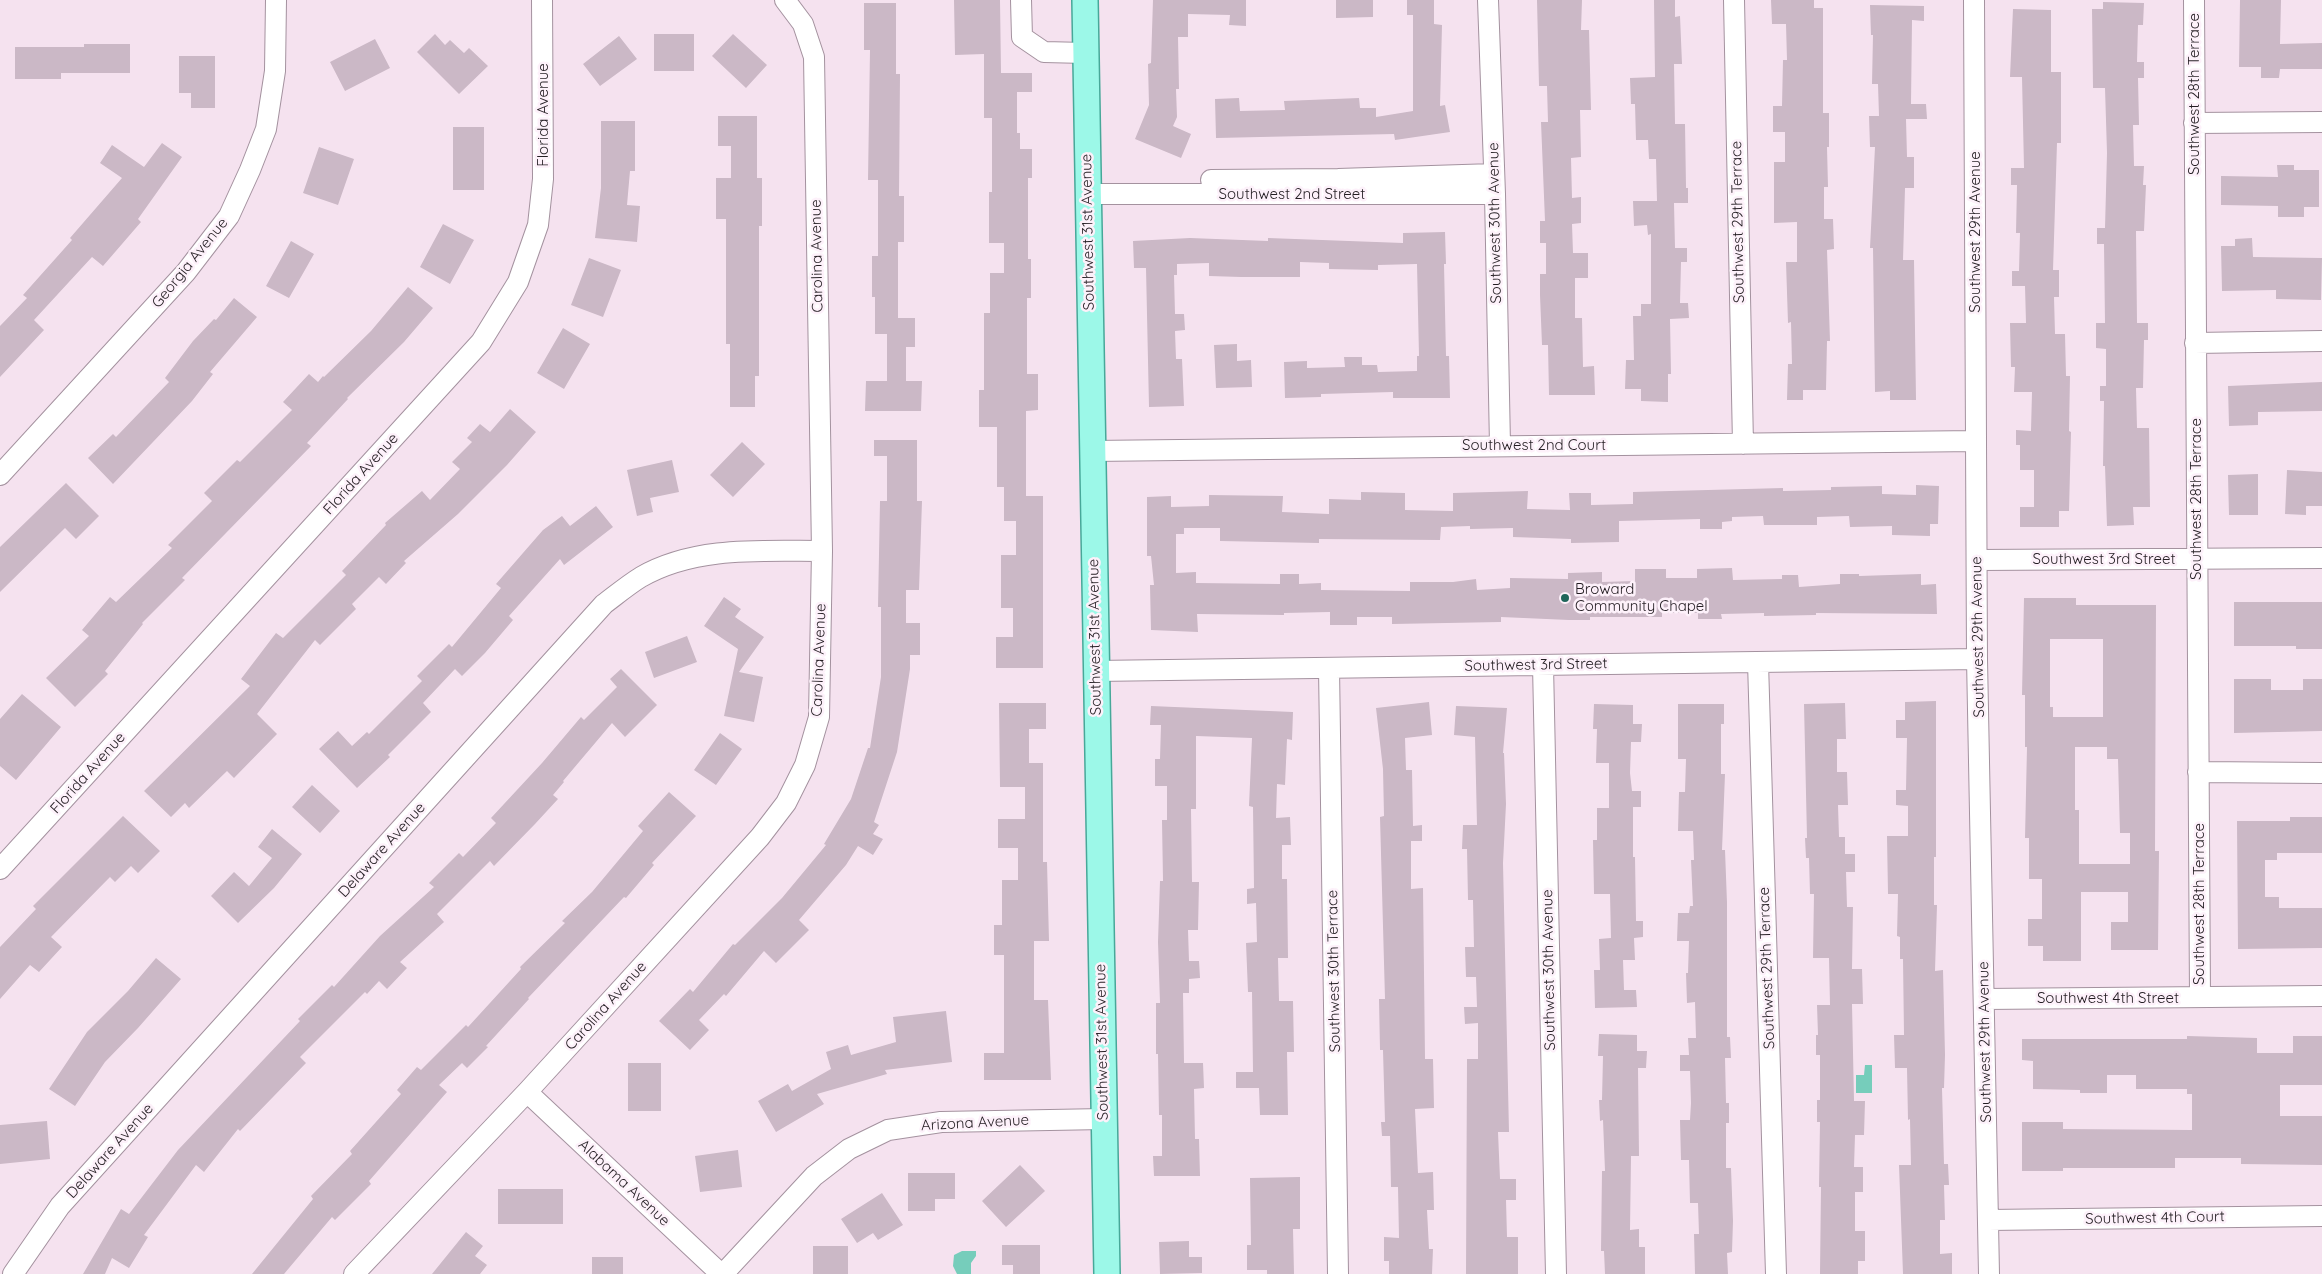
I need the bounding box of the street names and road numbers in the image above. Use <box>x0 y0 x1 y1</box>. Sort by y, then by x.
street label: Southwest 28th Terrace <box>2185 13 2203 175</box>
street label: Florida Avenue <box>534 63 552 167</box>
street label: Southwest 29th Terrace <box>1728 141 1748 303</box>
street label: Southwest 30th Avenue <box>1485 142 1505 304</box>
street label: Southwest 29th Avenue <box>1966 151 1984 313</box>
street label: Southwest 31st Avenue <box>1078 154 1098 310</box>
street label: Southwest 2nd Street <box>1219 185 1365 203</box>
street label: Carolina Avenue <box>807 199 827 313</box>
street label: Georgia Avenue <box>148 214 232 312</box>
street label: Southwest 28th Terrace <box>2187 418 2205 580</box>
street label: Florida Avenue <box>320 430 402 518</box>
street label: Southwest 2nd Court <box>1462 436 1606 454</box>
street label: Southwest 3rd Street <box>2032 550 2176 568</box>
street label: Southwest 29th Avenue <box>1968 556 1988 718</box>
street label: Southwest 31st Avenue <box>1085 559 1105 715</box>
street label: Carolina Avenue <box>808 603 830 717</box>
street label: Southwest 3rd Street <box>1464 655 1608 675</box>
street label: Florida Avenue <box>47 729 129 817</box>
street label: Delaware Avenue <box>335 799 429 901</box>
street label: Southwest 28th Terrace <box>2190 823 2208 985</box>
street label: Southwest 29th Terrace <box>1755 887 1779 1049</box>
street label: Southwest 30th Avenue <box>1539 889 1559 1051</box>
street label: Southwest 30th Terrace <box>1324 890 1344 1052</box>
street label: Carolina Avenue <box>561 958 651 1054</box>
street label: Southwest 29th Avenue <box>1975 961 1995 1123</box>
street label: Southwest 31st Avenue <box>1092 964 1112 1120</box>
street label: Southwest 4th Street <box>2037 989 2179 1007</box>
street label: Delaware Avenue <box>63 1100 157 1202</box>
street label: Arizona Avenue <box>921 1111 1029 1135</box>
street label: Alabama Avenue <box>574 1136 674 1230</box>
street label: Southwest 4th Court <box>2085 1208 2225 1228</box>

